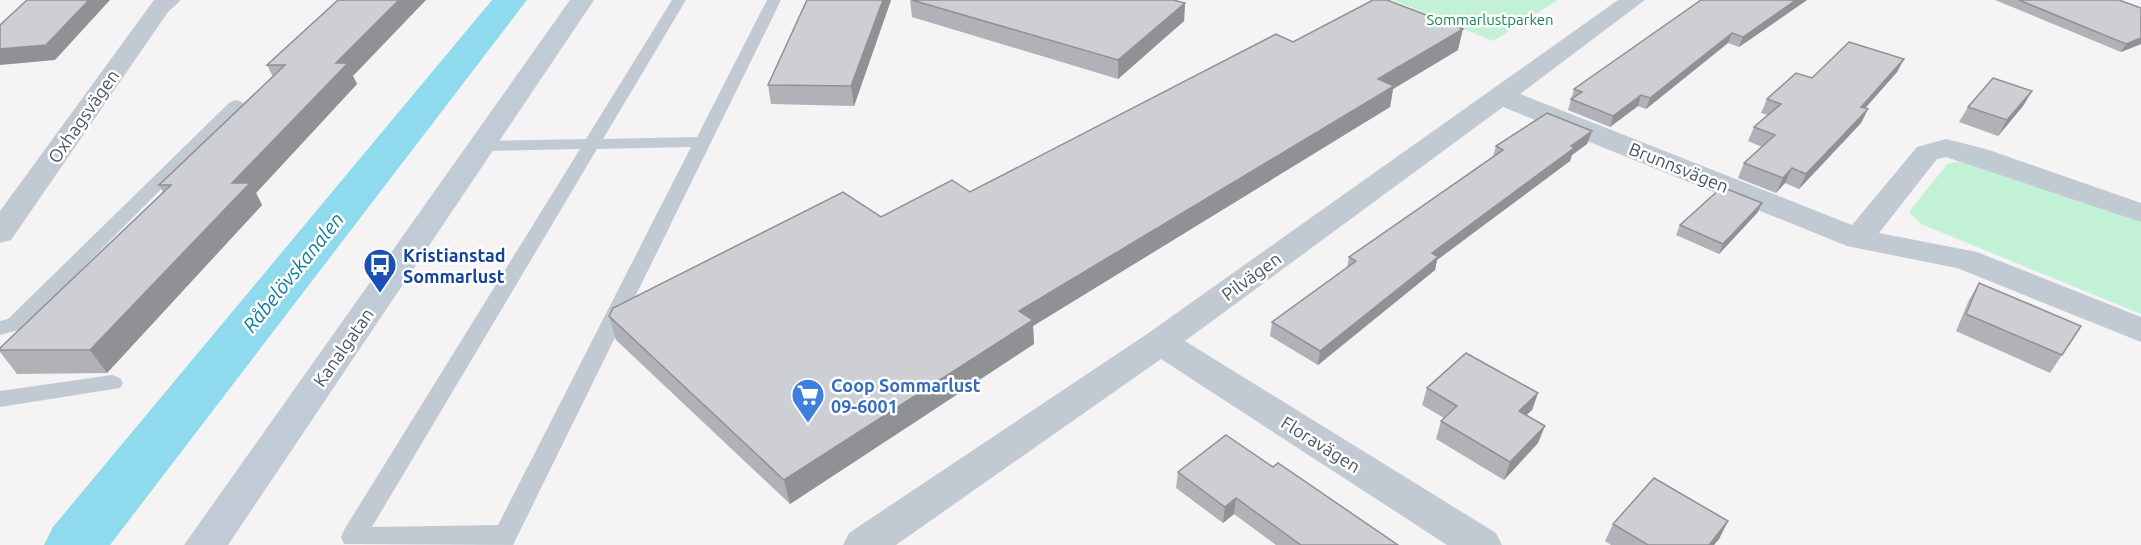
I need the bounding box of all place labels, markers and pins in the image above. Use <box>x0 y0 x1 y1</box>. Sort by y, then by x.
place label: Kristianstad Sommarlust <box>403 245 505 286</box>
bus stop icon: Kristianstad Sommarlust <box>362 247 398 294</box>
place label: Coop Sommarlust 09-6001 <box>831 375 981 416</box>
supermarket icon: Coop Sommarlust 09-6001 <box>790 377 826 424</box>

